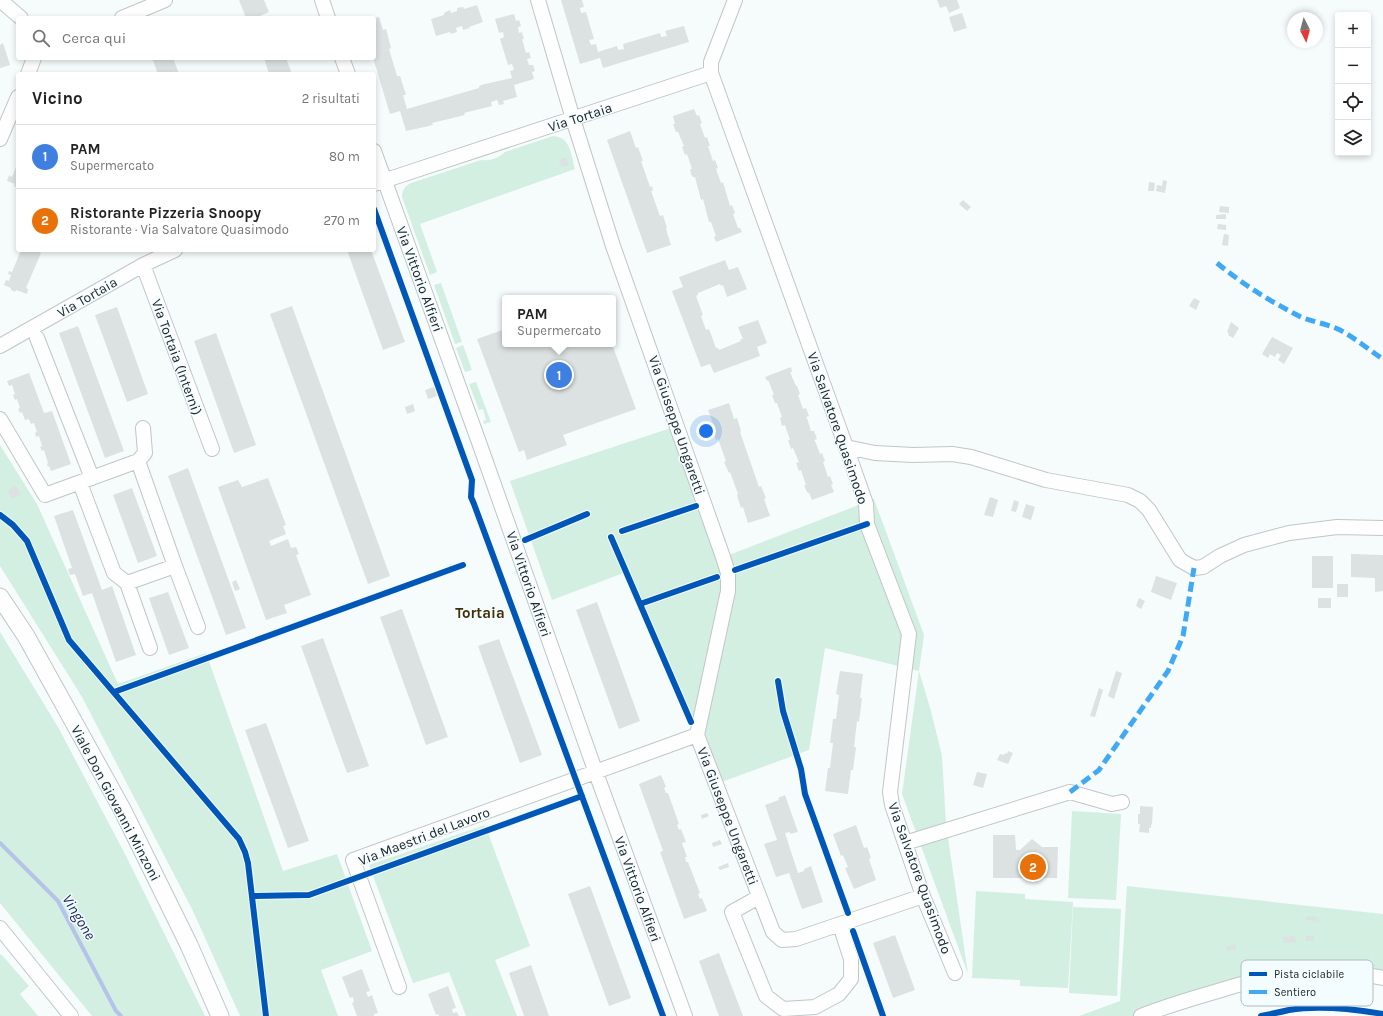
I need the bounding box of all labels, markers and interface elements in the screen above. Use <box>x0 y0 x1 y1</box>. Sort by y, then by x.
north arrow <box>1287 12 1323 48</box>
map controls <box>1335 12 1371 156</box>
button: + <box>1335 12 1371 48</box>
search box <box>16 16 376 60</box>
icon: search <box>30 27 52 49</box>
text: Cerca qui <box>62 29 126 47</box>
button: − <box>1335 48 1371 84</box>
button: locate <box>1335 84 1371 120</box>
text: Vicino <box>32 88 83 108</box>
text: 2 risultati <box>302 91 360 106</box>
street label: Via Tortaia <box>546 99 614 136</box>
button: layers <box>1335 120 1371 156</box>
text: PAM <box>70 140 101 158</box>
text: 1 <box>43 149 47 164</box>
text: 80 m <box>329 149 360 164</box>
text: Supermercato <box>70 158 154 173</box>
text: Ristorante Pizzeria Snoopy <box>70 204 261 222</box>
text: 2 <box>41 213 49 228</box>
text: 270 m <box>323 213 360 228</box>
text: Ristorante · Via Salvatore Quasimodo <box>70 222 289 237</box>
street label: Via Vittorio Alfieri <box>393 224 446 334</box>
street label: Via Tortaia <box>54 273 120 321</box>
popup <box>502 295 616 347</box>
street label: Via Tortaia (Interni) <box>148 297 205 418</box>
text: PAM <box>517 305 548 323</box>
text: Supermercato <box>517 323 601 338</box>
street label: Via Salvatore Quasimodo <box>803 350 872 507</box>
street label: Via Giuseppe Ungaretti <box>645 353 708 497</box>
pin: 1 <box>546 360 572 390</box>
your location <box>696 421 716 441</box>
street label: Via Vittorio Alfieri <box>502 529 555 639</box>
district label: Tortaia <box>455 604 505 622</box>
street label: Viale Don Giovanni Minzoni <box>67 722 164 884</box>
street label: Via Giuseppe Ungaretti <box>693 745 762 888</box>
street label: Via Salvatore Quasimodo <box>884 800 955 956</box>
street label: Via Maestri del Lavoro <box>356 804 492 869</box>
street label: Via Vittorio Alfieri <box>611 834 664 944</box>
pin: 2 <box>1020 852 1046 882</box>
water label: Vingone <box>58 891 100 943</box>
legend <box>1241 960 1373 1006</box>
text: Pista ciclabile <box>1274 968 1345 981</box>
text: Sentiero <box>1274 986 1316 999</box>

